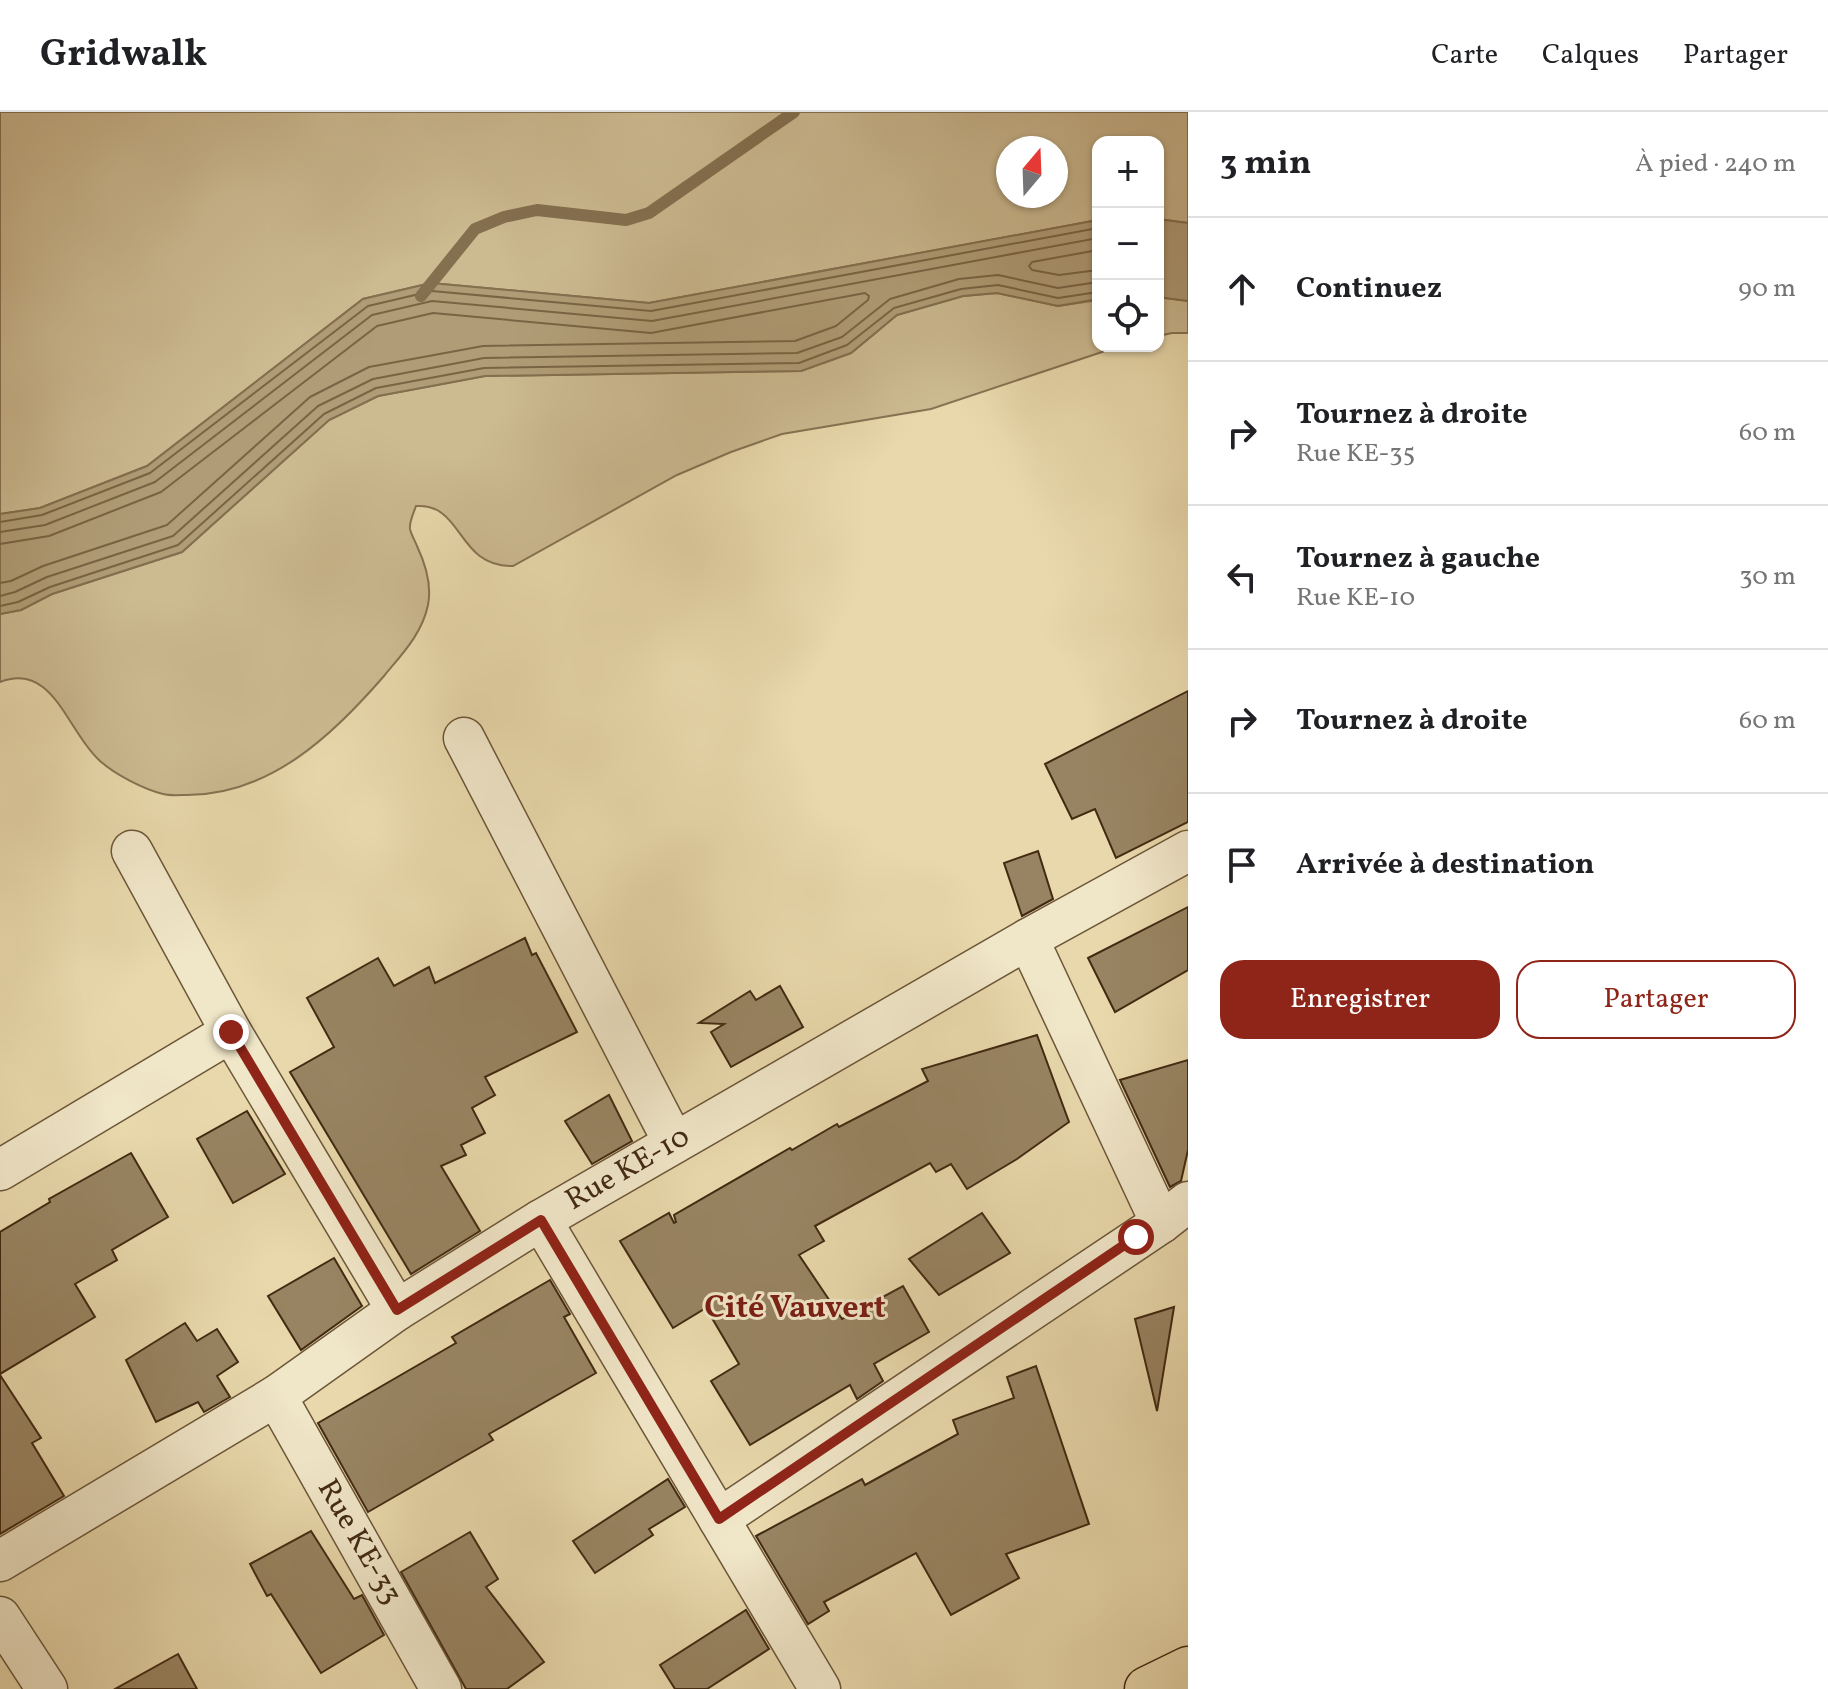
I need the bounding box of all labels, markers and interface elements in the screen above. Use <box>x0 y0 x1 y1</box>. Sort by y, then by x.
text: Gridwalk <box>40 29 207 82</box>
text: Carte <box>1431 36 1498 75</box>
text: Calques <box>1542 36 1639 75</box>
text: Partager <box>1683 36 1788 75</box>
north arrow <box>996 136 1068 208</box>
map controls <box>1092 136 1164 352</box>
button: + <box>1092 136 1164 208</box>
text: 3 min <box>1220 141 1311 188</box>
text: À pied · 240 m <box>1635 146 1796 182</box>
button: − <box>1092 208 1164 280</box>
icon: ahead <box>1220 267 1264 311</box>
text: Continuez <box>1296 268 1442 310</box>
text: 90 m <box>1738 271 1796 307</box>
button: locate <box>1092 280 1164 352</box>
text: Tournez à droite <box>1296 394 1528 436</box>
icon: right <box>1220 411 1264 455</box>
text: 60 m <box>1739 415 1796 451</box>
text: Rue KE-35 <box>1296 436 1415 472</box>
text: Tournez à gauche <box>1296 538 1540 580</box>
icon: left <box>1220 555 1264 599</box>
text: 30 m <box>1739 559 1796 595</box>
text: Rue KE-10 <box>1296 580 1415 616</box>
icon: right <box>1220 699 1264 743</box>
text: Tournez à droite <box>1296 700 1528 742</box>
text: 60 m <box>1739 703 1796 739</box>
icon: arrive <box>1220 843 1264 887</box>
text: Arrivée à destination <box>1296 844 1595 886</box>
button: Enregistrer <box>1220 960 1500 1039</box>
button: Partager <box>1516 960 1796 1039</box>
route end <box>213 1014 249 1050</box>
street label: Rue KE-10 <box>558 1116 698 1222</box>
route start <box>1118 1219 1154 1255</box>
district label: Cité Vauvert <box>704 1287 886 1331</box>
street label: Rue KE-33 <box>306 1472 412 1612</box>

